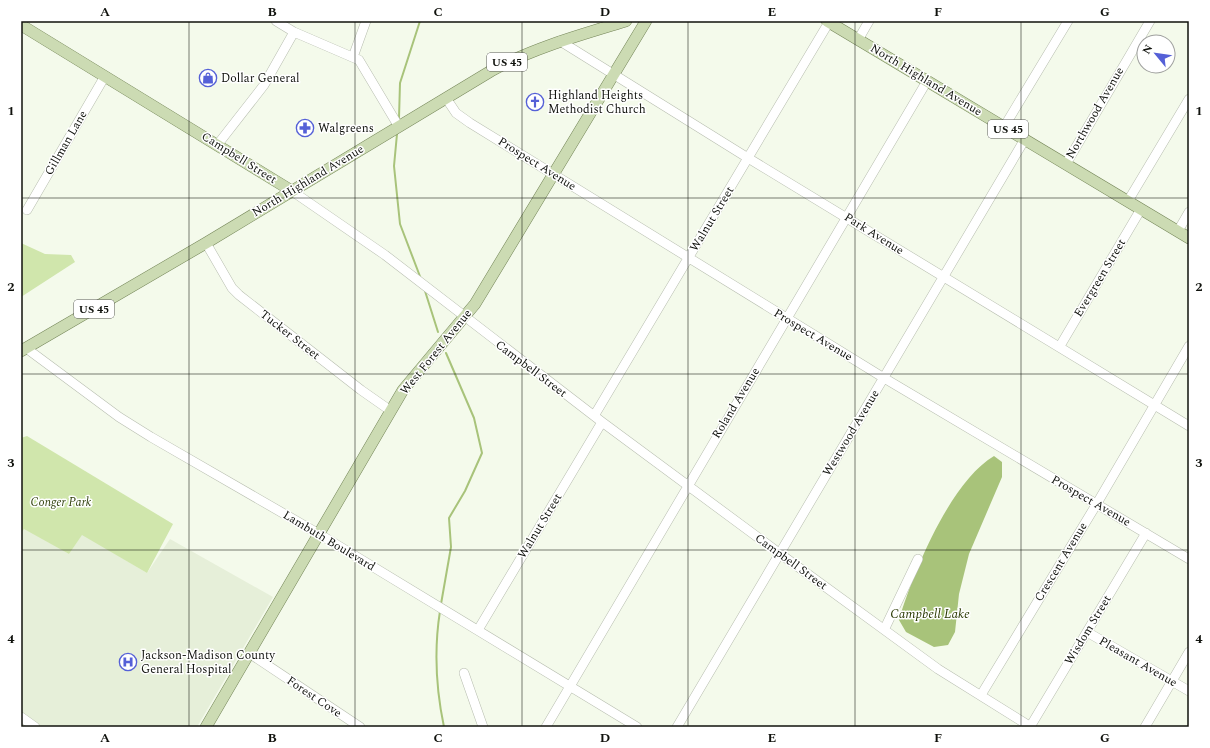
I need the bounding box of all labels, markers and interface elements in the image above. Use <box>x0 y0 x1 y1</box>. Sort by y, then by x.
text: A <box>100 2 110 22</box>
text: B <box>267 2 277 22</box>
text: C <box>433 2 443 22</box>
text: D <box>600 2 610 22</box>
text: E <box>768 2 777 22</box>
text: F <box>934 2 942 22</box>
text: G <box>1100 2 1110 22</box>
north arrow <box>1136 34 1176 74</box>
street label: North Highland Avenue <box>866 39 986 121</box>
text: N <box>1138 41 1157 57</box>
road number: US 45 <box>487 53 527 71</box>
street label: Northwood Avenue <box>1061 63 1129 163</box>
shop icon: Dollar General <box>198 68 218 88</box>
place label: Dollar General <box>221 69 300 88</box>
place label: Highland Heights Methodist Church <box>548 86 646 119</box>
church icon: Highland Heights Methodist Church <box>525 92 545 112</box>
text: 1 <box>7 101 15 121</box>
text: 1 <box>1195 101 1203 121</box>
street label: Gillman Lane <box>40 107 92 179</box>
pharmacy icon: Walgreens <box>295 118 315 138</box>
place label: Walgreens <box>318 119 374 138</box>
road number: US 45 <box>988 120 1028 138</box>
street label: Campbell Street <box>198 127 280 189</box>
street label: Prospect Avenue <box>494 132 580 196</box>
street label: North Highland Avenue <box>248 140 368 222</box>
street label: Walnut Street <box>685 183 739 255</box>
street label: Park Avenue <box>840 208 908 260</box>
street label: Evergreen Street <box>1069 235 1131 321</box>
text: 2 <box>7 277 15 297</box>
text: 2 <box>1195 277 1203 297</box>
road number: US 45 <box>74 300 114 318</box>
street label: Prospect Avenue <box>770 304 856 366</box>
street label: Tucker Street <box>256 305 324 365</box>
street label: West Forest Avenue <box>395 305 477 399</box>
street label: Campbell Street <box>491 336 571 402</box>
street label: Roland Avenue <box>707 364 765 442</box>
street label: Westwood Avenue <box>818 386 885 480</box>
text: 3 <box>7 453 15 473</box>
text: 3 <box>1195 453 1203 473</box>
street label: Prospect Avenue <box>1048 470 1135 532</box>
street label: Walnut Street <box>513 490 567 562</box>
park label: Conger Park <box>31 493 92 512</box>
street label: Lambuth Boulevard <box>279 506 379 576</box>
street label: Crescent Avenue <box>1030 518 1092 605</box>
street label: Campbell Street <box>751 529 831 595</box>
street label: Wisdom Street <box>1060 591 1116 669</box>
water label: Campbell Lake <box>890 604 970 624</box>
text: 4 <box>7 629 15 649</box>
text: 4 <box>1195 629 1203 649</box>
street label: Pleasant Avenue <box>1095 632 1181 692</box>
place label: Jackson-Madison County General Hospital <box>141 646 276 679</box>
hospital icon: Jackson-Madison County General Hospital <box>118 652 138 672</box>
street label: Forest Cove <box>283 671 346 723</box>
text: A <box>100 728 110 748</box>
text: B <box>267 728 277 748</box>
text: C <box>433 728 443 748</box>
text: D <box>600 728 610 748</box>
text: E <box>768 728 777 748</box>
text: F <box>934 728 942 748</box>
text: G <box>1100 728 1110 748</box>

